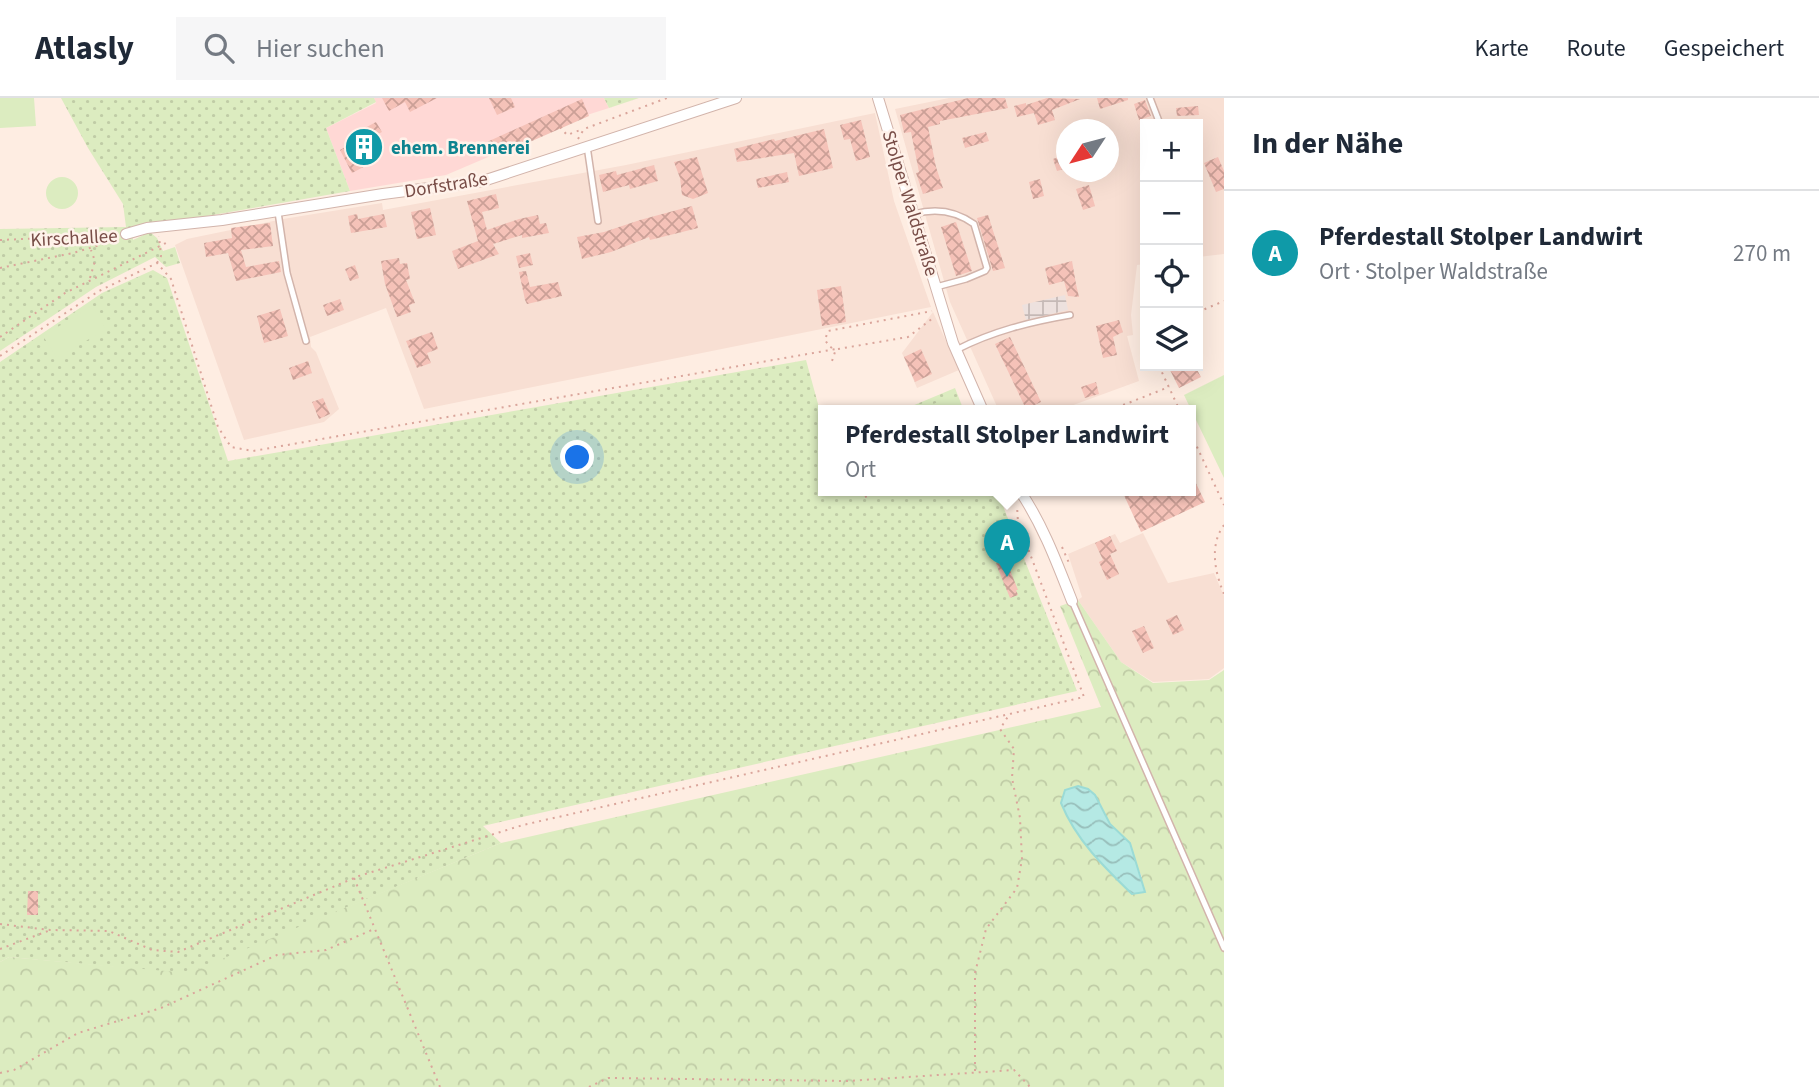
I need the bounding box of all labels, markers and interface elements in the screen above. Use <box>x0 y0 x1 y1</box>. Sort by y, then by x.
search box <box>176 17 666 80</box>
text: Atlasly <box>35 25 134 72</box>
icon: search <box>200 29 238 67</box>
text: Hier suchen <box>256 30 385 67</box>
text: Karte <box>1475 31 1529 66</box>
text: Route <box>1567 31 1626 66</box>
text: Gespeichert <box>1664 31 1784 66</box>
north arrow <box>1056 119 1119 182</box>
map controls <box>1140 119 1203 371</box>
button: + <box>1140 119 1203 182</box>
text: In der Nähe <box>1252 122 1403 165</box>
building icon: ehem. Brennerei <box>343 126 385 168</box>
street label: Stolper Waldstraße <box>875 127 945 280</box>
place label: ehem. Brennerei <box>391 135 530 162</box>
street label: Dorfstraße <box>403 166 490 205</box>
button: − <box>1140 182 1203 245</box>
text: Pferdestall Stolper Landwirt <box>1319 218 1643 255</box>
street label: Kirschallee <box>30 223 118 254</box>
text: A <box>1268 237 1282 270</box>
text: 270 m <box>1733 237 1791 270</box>
button: locate <box>1140 245 1203 308</box>
text: Ort · Stolper Waldstraße <box>1319 255 1548 288</box>
button: layers <box>1140 308 1203 371</box>
popup <box>818 405 1196 496</box>
text: Pferdestall Stolper Landwirt <box>845 416 1169 453</box>
your location <box>560 440 594 474</box>
text: Ort <box>845 453 876 486</box>
pin: A <box>984 519 1030 577</box>

